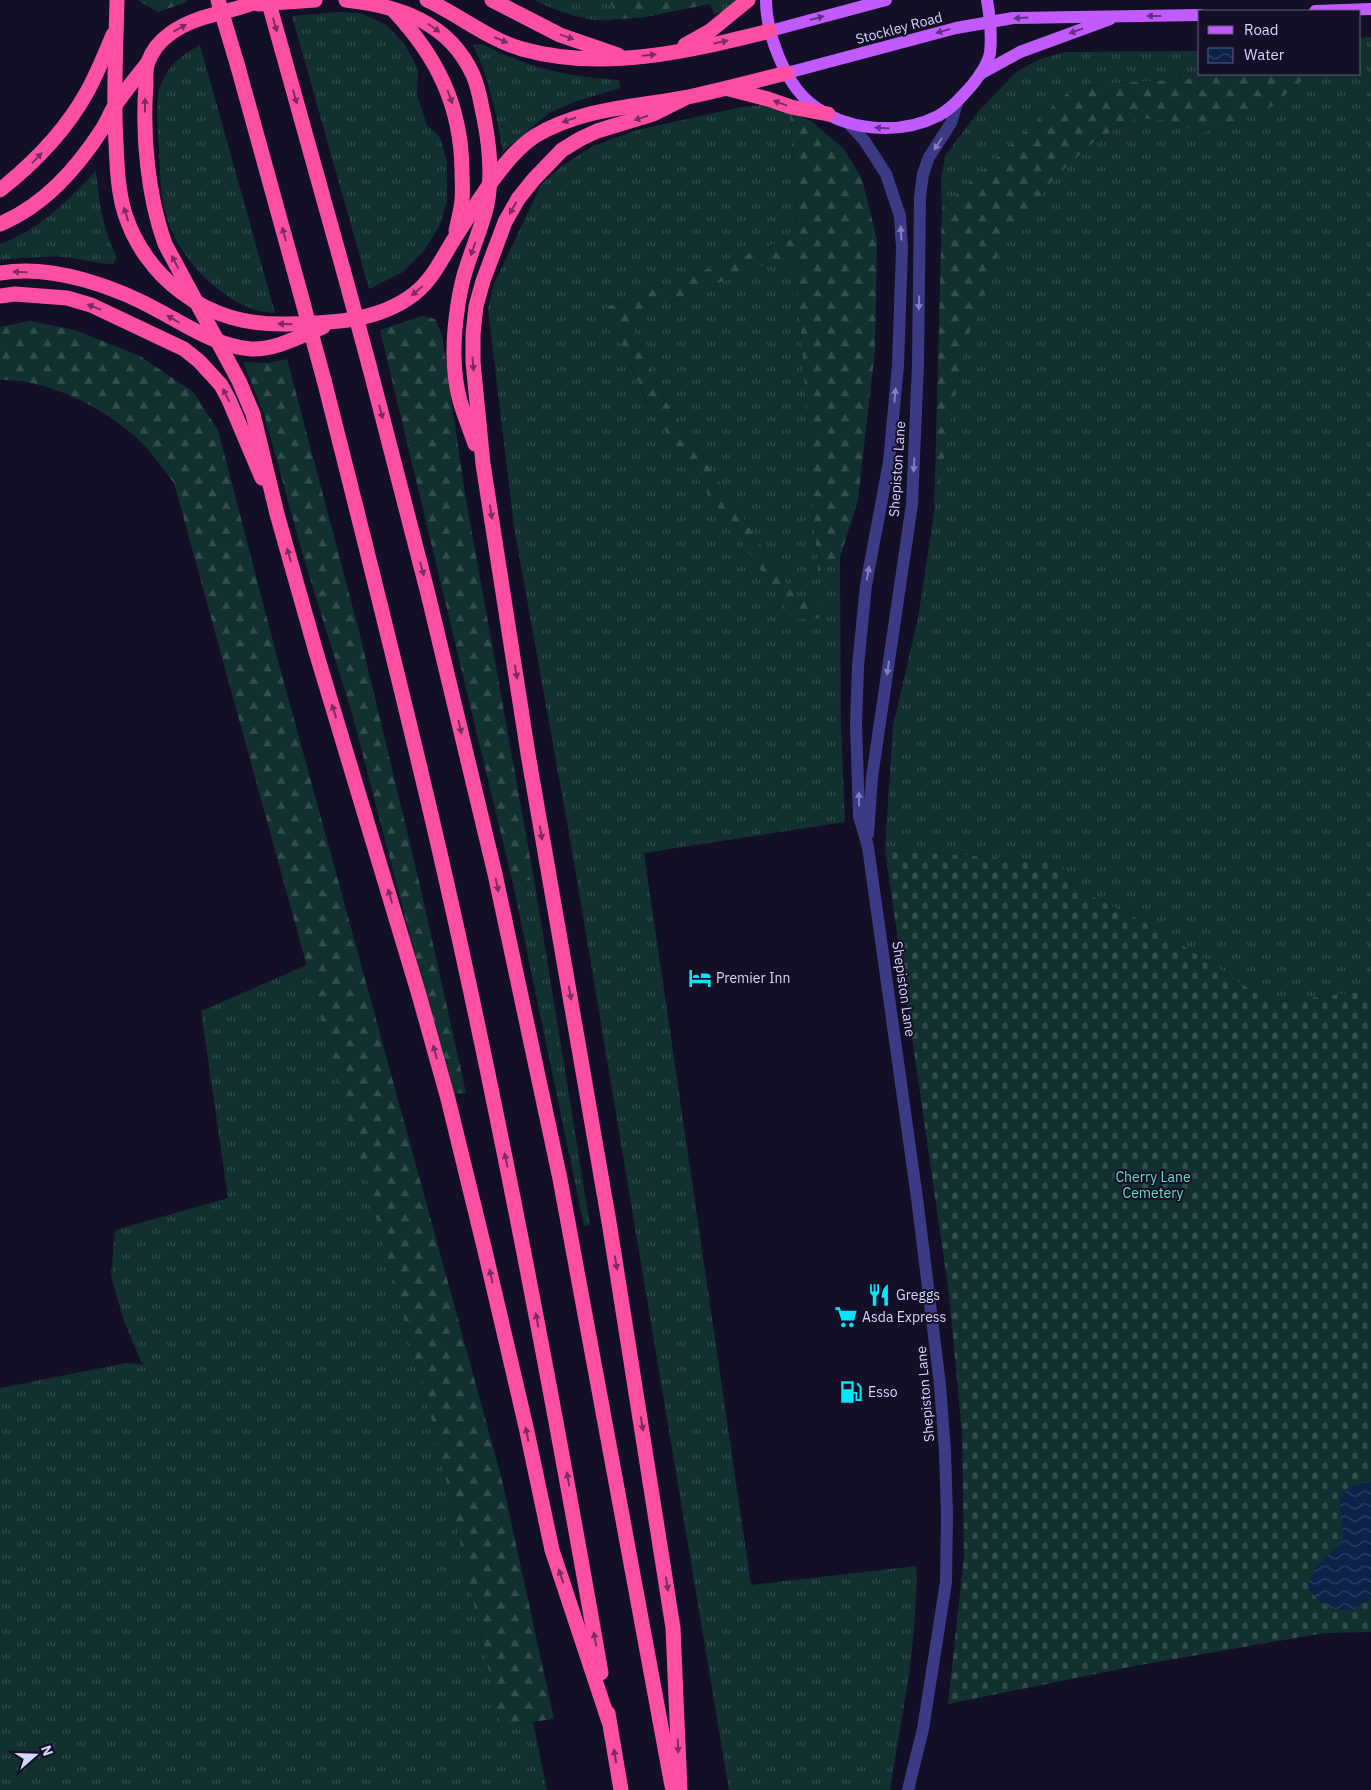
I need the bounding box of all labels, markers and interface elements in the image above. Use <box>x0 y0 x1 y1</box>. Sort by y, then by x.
street label: Stockley Road <box>854 8 944 48</box>
legend <box>1198 10 1361 75</box>
one-way arrow <box>1146 12 1162 20</box>
one-way arrow <box>810 14 825 22</box>
one-way arrow <box>1012 14 1028 22</box>
one-way arrow <box>271 18 279 33</box>
text: Road <box>1244 20 1279 39</box>
one-way arrow <box>427 23 441 33</box>
one-way arrow <box>172 24 187 32</box>
one-way arrow <box>936 28 951 36</box>
one-way arrow <box>1068 28 1083 35</box>
one-way arrow <box>560 33 575 41</box>
one-way arrow <box>494 37 508 45</box>
one-way arrow <box>713 38 728 46</box>
text: Water <box>1244 45 1285 64</box>
one-way arrow <box>641 51 657 59</box>
one-way arrow <box>291 90 299 105</box>
one-way arrow <box>446 90 454 105</box>
one-way arrow <box>141 96 149 112</box>
one-way arrow <box>772 99 787 107</box>
one-way arrow <box>634 115 649 122</box>
one-way arrow <box>561 116 576 124</box>
one-way arrow <box>874 123 890 131</box>
one-way arrow <box>933 137 942 150</box>
one-way arrow <box>30 152 42 164</box>
one-way arrow <box>508 202 517 215</box>
one-way arrow <box>122 206 130 221</box>
one-way arrow <box>896 225 904 241</box>
one-way arrow <box>280 227 288 242</box>
one-way arrow <box>469 242 477 257</box>
one-way arrow <box>171 255 179 270</box>
one-way arrow <box>12 268 28 276</box>
one-way arrow <box>411 285 424 296</box>
one-way arrow <box>915 295 923 311</box>
one-way arrow <box>86 303 101 311</box>
one-way arrow <box>167 314 180 323</box>
one-way arrow <box>277 319 293 327</box>
one-way arrow <box>470 356 478 372</box>
one-way arrow <box>222 387 230 402</box>
one-way arrow <box>891 387 899 403</box>
one-way arrow <box>377 404 385 419</box>
street label: Shepiston Lane <box>885 420 909 518</box>
one-way arrow <box>909 457 917 473</box>
one-way arrow <box>487 504 495 520</box>
one-way arrow <box>285 548 293 563</box>
one-way arrow <box>418 562 426 577</box>
one-way arrow <box>865 565 873 581</box>
one-way arrow <box>884 661 892 677</box>
one-way arrow <box>512 665 520 681</box>
one-way arrow <box>330 704 338 719</box>
one-way arrow <box>456 720 464 735</box>
one-way arrow <box>854 791 862 807</box>
one-way arrow <box>538 825 546 841</box>
one-way arrow <box>493 878 501 893</box>
one-way arrow <box>385 888 393 903</box>
street label: Shepiston Lane <box>888 940 920 1038</box>
hotel icon: Premier Inn <box>687 965 713 991</box>
place label: Premier Inn <box>716 969 790 987</box>
one-way arrow <box>567 985 575 1001</box>
one-way arrow <box>430 1044 438 1059</box>
one-way arrow <box>502 1153 510 1168</box>
park label: Cherry Lane Cemetery <box>1115 1168 1191 1202</box>
one-way arrow <box>613 1256 621 1272</box>
one-way arrow <box>487 1268 495 1283</box>
restaurant icon: Greggs <box>866 1282 892 1308</box>
place label: Greggs <box>896 1286 940 1304</box>
supermarket icon: Asda Express <box>833 1304 859 1330</box>
place label: Asda Express <box>862 1308 947 1326</box>
one-way arrow <box>533 1312 541 1327</box>
street label: Shepiston Lane <box>912 1345 938 1443</box>
fuel station icon: Esso <box>838 1379 864 1405</box>
place label: Esso <box>868 1383 898 1401</box>
one-way arrow <box>639 1416 647 1432</box>
one-way arrow <box>523 1425 531 1441</box>
one-way arrow <box>563 1471 571 1487</box>
one-way arrow <box>556 1568 564 1583</box>
one-way arrow <box>663 1577 671 1593</box>
one-way arrow <box>591 1631 599 1647</box>
north arrow <box>10 1730 60 1780</box>
one-way arrow <box>674 1739 682 1755</box>
text: N <box>37 1743 57 1758</box>
one-way arrow <box>611 1748 619 1764</box>

